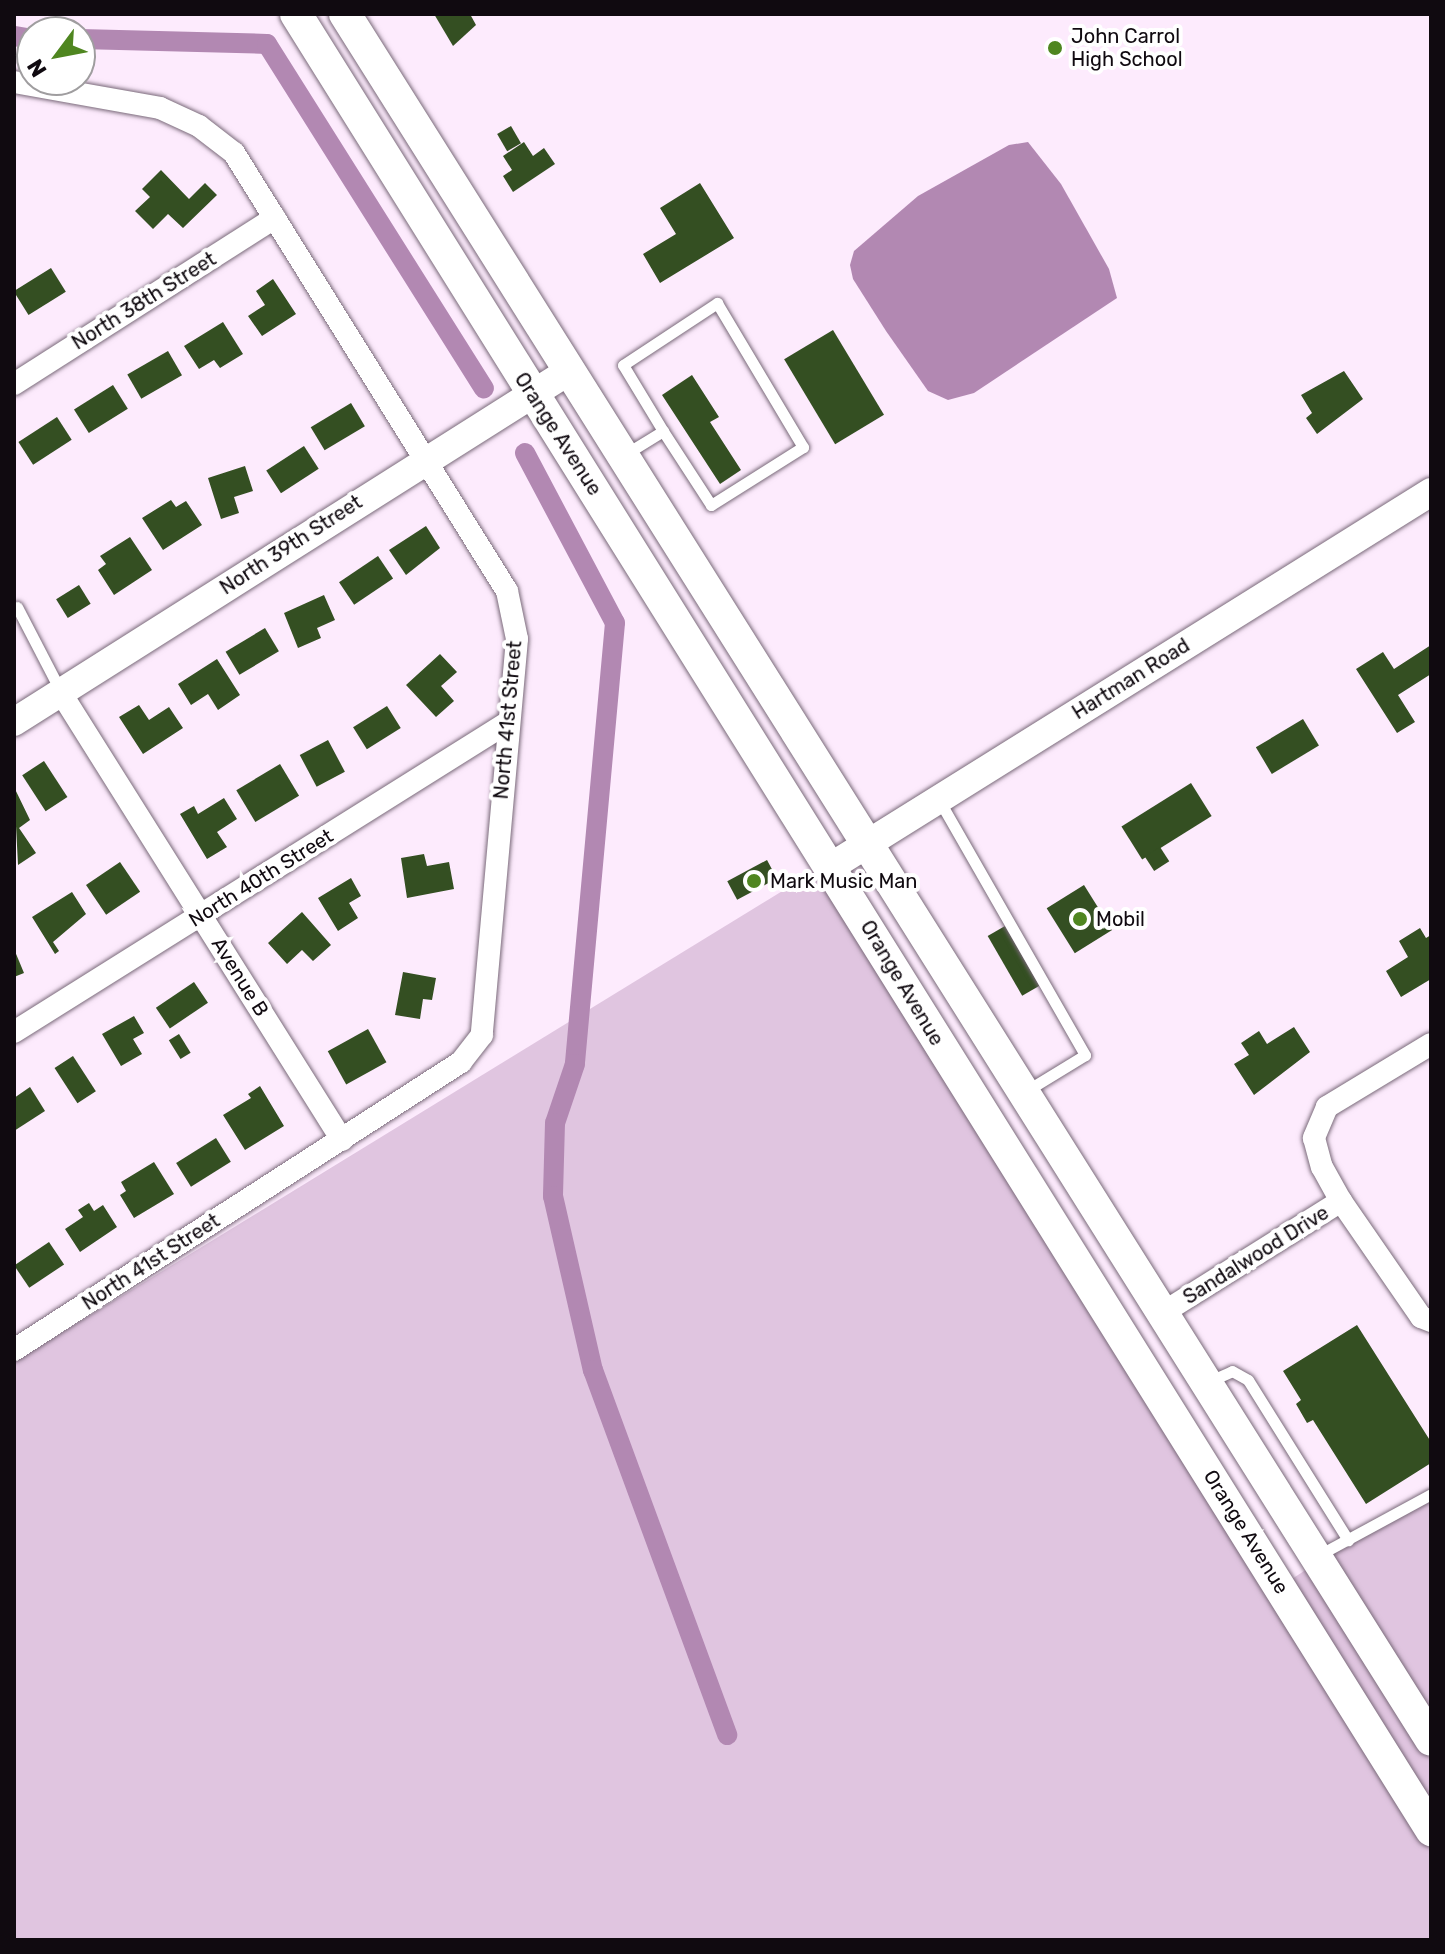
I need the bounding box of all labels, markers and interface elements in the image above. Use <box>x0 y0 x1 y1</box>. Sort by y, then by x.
north arrow <box>16 16 96 96</box>
place label: John Carrol High School <box>1071 24 1183 71</box>
marker: John Carrol High School <box>1046 39 1064 57</box>
text: N <box>21 54 53 82</box>
street label: North 38th Street <box>68 247 220 355</box>
street label: Orange Avenue <box>509 368 607 500</box>
street label: North 39th Street <box>215 490 367 600</box>
street label: Hartman Road <box>1068 633 1194 725</box>
street label: North 41st Street <box>489 640 527 800</box>
street label: North 40th Street <box>184 824 338 932</box>
place label: Mark Music Man <box>770 869 918 893</box>
marker: Mark Music Man <box>745 872 763 890</box>
place label: Mobil <box>1096 907 1145 931</box>
marker: Mobil <box>1071 910 1089 928</box>
street label: Orange Avenue <box>855 916 949 1050</box>
street label: Avenue B <box>206 933 274 1021</box>
street label: Sandalwood Drive <box>1179 1201 1333 1309</box>
street label: North 41st Street <box>78 1209 224 1315</box>
street label: Orange Avenue <box>1198 1465 1294 1599</box>

